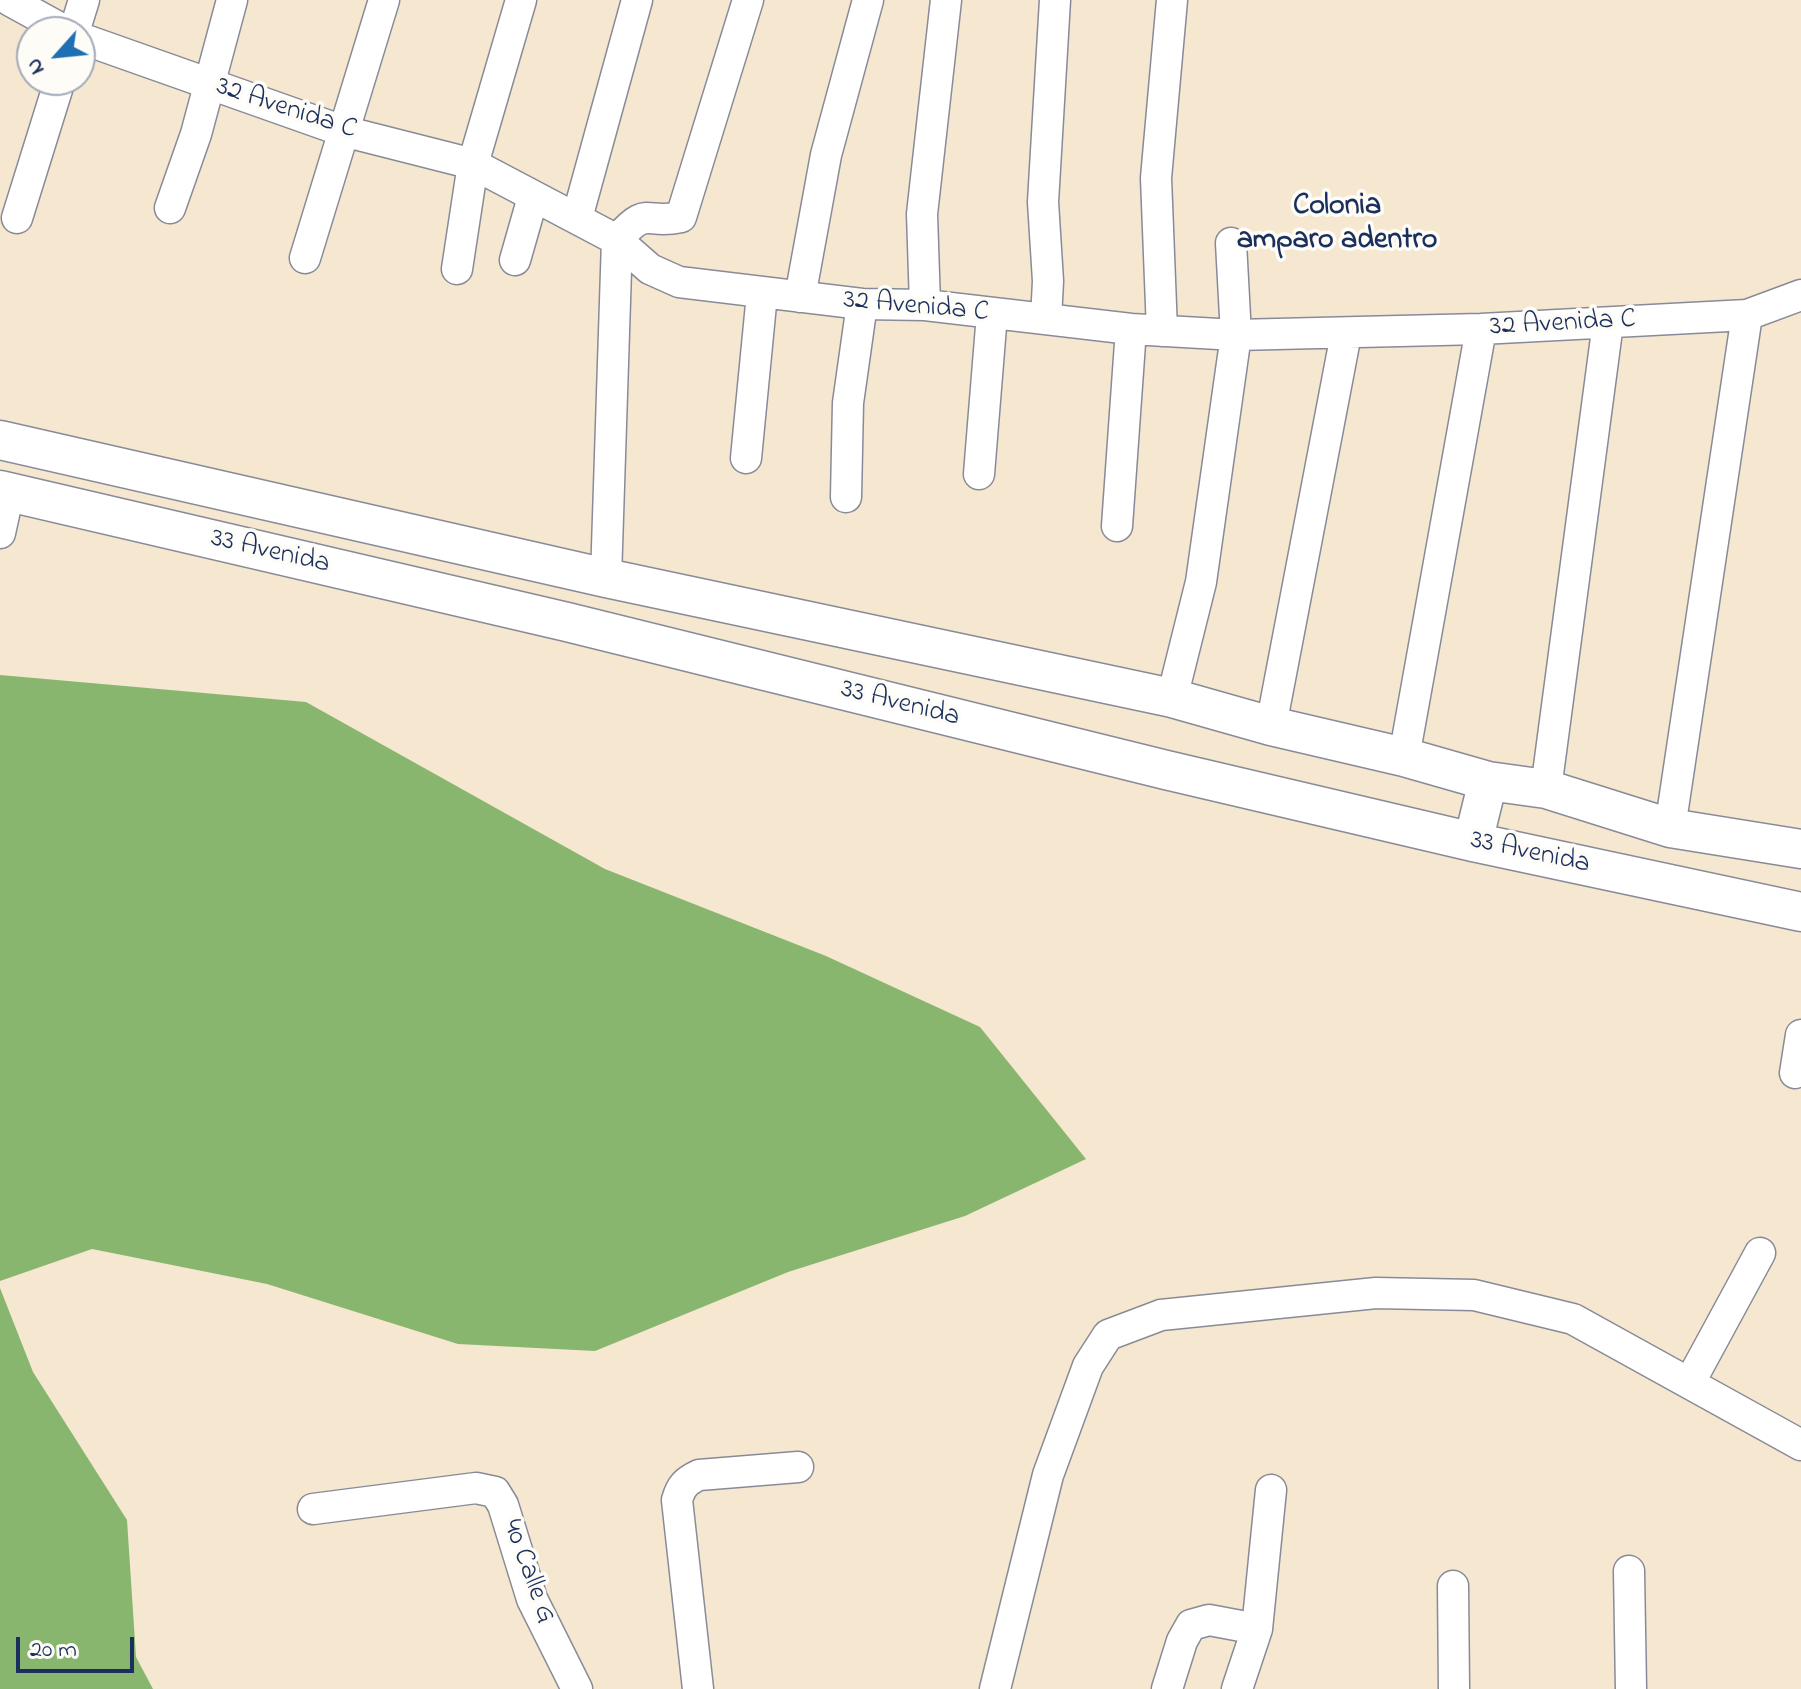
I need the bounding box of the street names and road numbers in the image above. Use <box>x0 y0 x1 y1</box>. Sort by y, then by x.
street label: 32 Avenida C <box>211 71 361 149</box>
street label: 32 Avenida C <box>842 285 990 331</box>
street label: 32 Avenida C <box>1489 304 1637 346</box>
street label: 33 Avenida <box>207 523 333 583</box>
street label: 33 Avenida <box>837 674 963 736</box>
street label: 33 Avenida <box>1467 825 1593 883</box>
street label: 40 Calle G <box>493 1516 561 1628</box>

